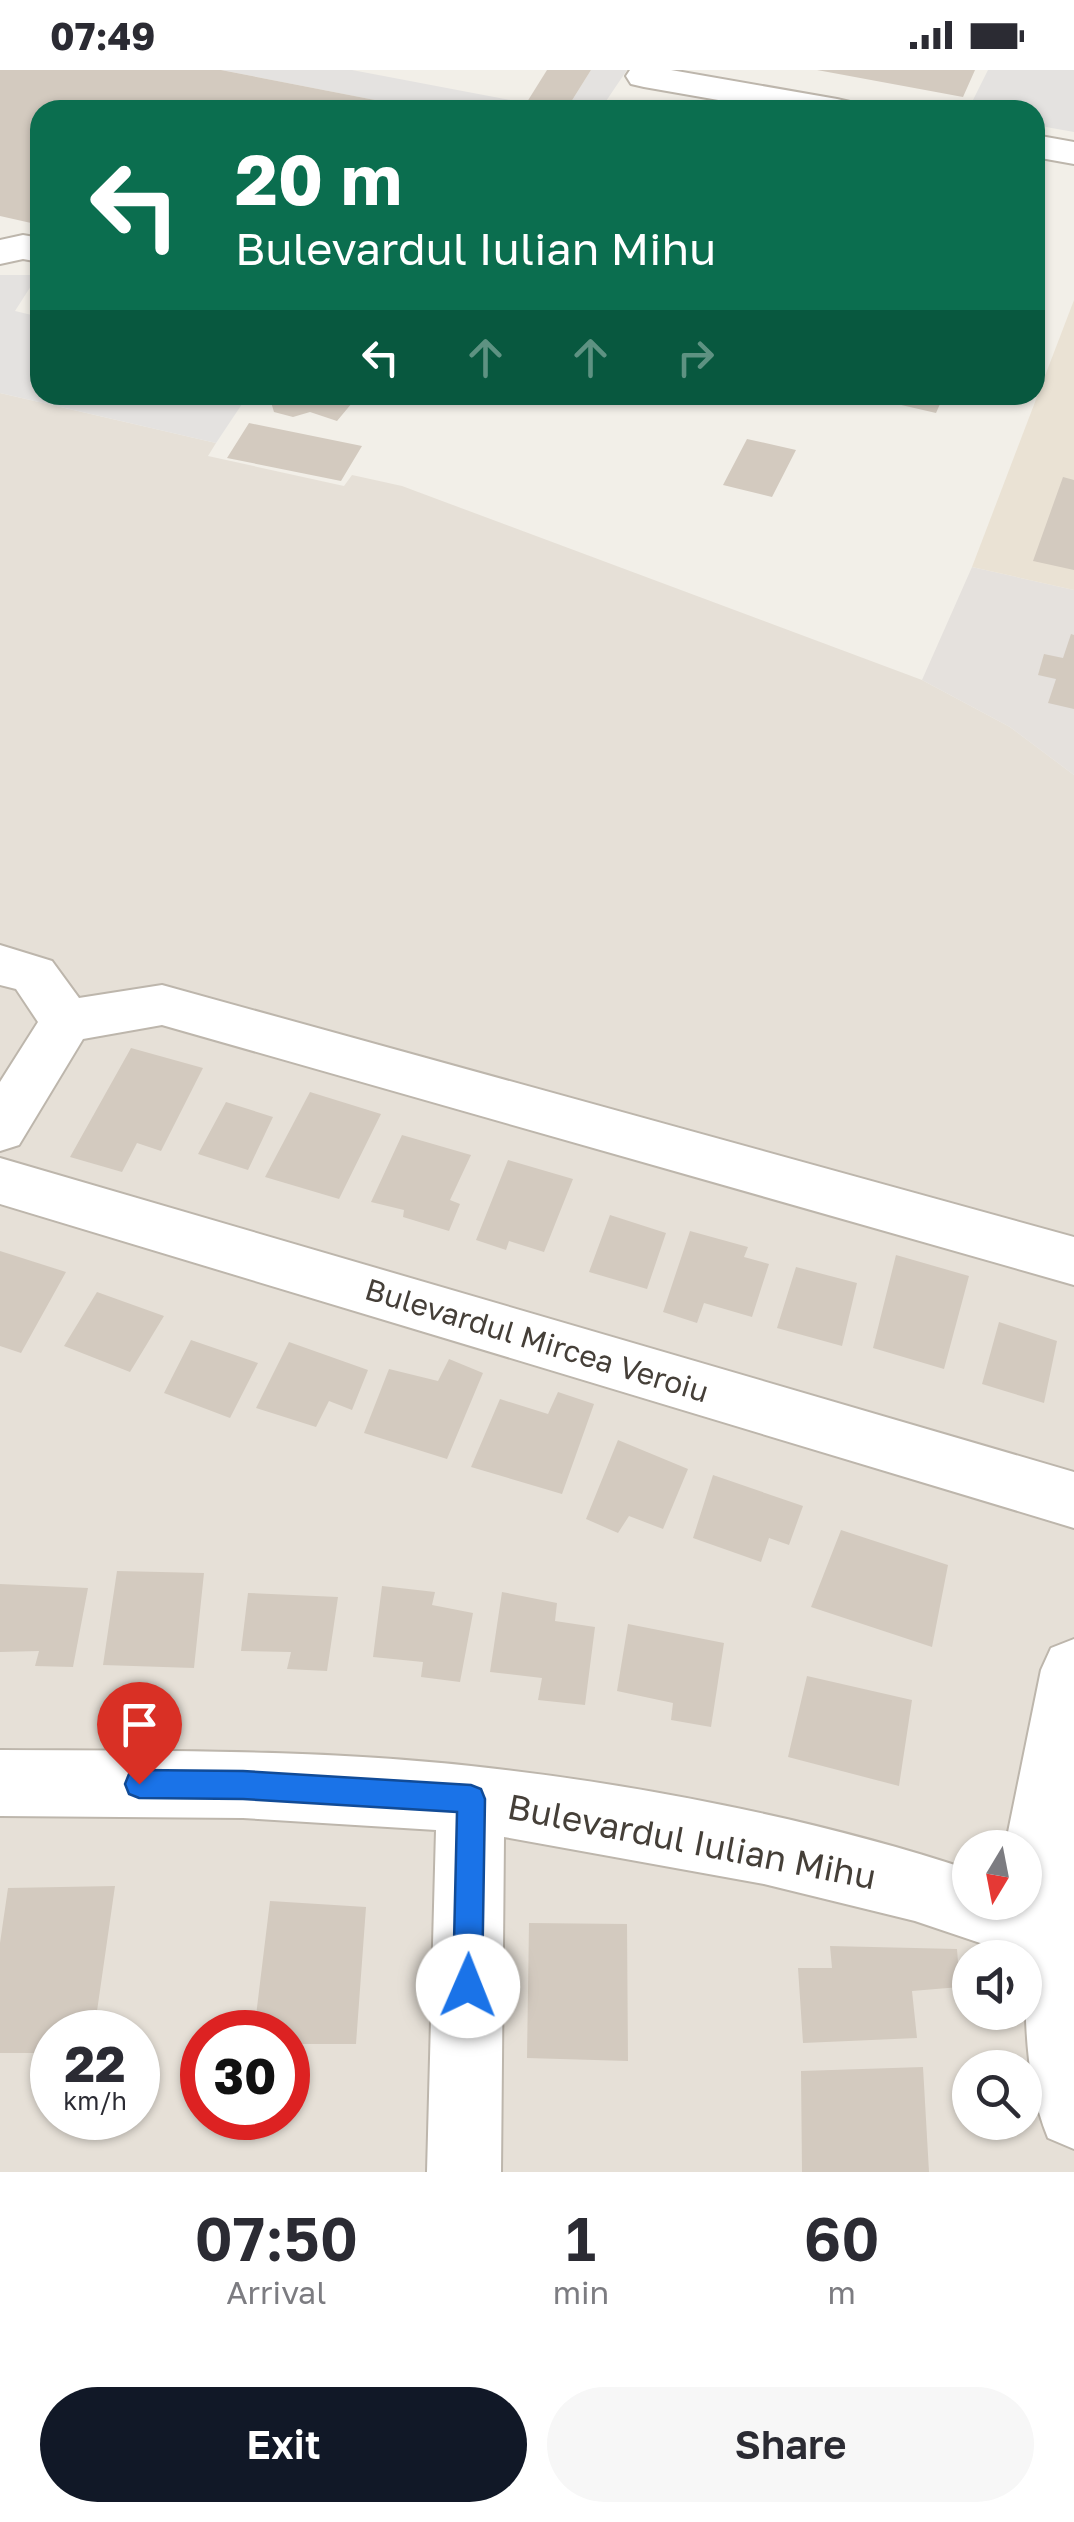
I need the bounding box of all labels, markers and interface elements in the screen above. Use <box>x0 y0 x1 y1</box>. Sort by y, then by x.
text: 07:49 <box>50 13 155 58</box>
text: 20 m <box>235 136 402 220</box>
icon: left <box>70 140 200 270</box>
text: Bulevardul Iulian Mihu <box>235 221 716 275</box>
icon: left <box>353 330 408 385</box>
icon: ahead <box>458 330 513 385</box>
icon: ahead <box>563 330 618 385</box>
icon: right <box>668 330 723 385</box>
street label: Bulevardul Mircea Veroiu <box>361 1271 713 1409</box>
pin <box>97 1682 182 1785</box>
icon: arrive <box>112 1697 167 1752</box>
street label: Bulevardul Iulian Mihu <box>504 1785 880 1897</box>
north arrow <box>952 1830 1042 1920</box>
map controls <box>952 1830 1042 2140</box>
position arrow <box>416 1934 520 2038</box>
button: sound <box>952 1940 1042 2030</box>
speed limit sign: 30 <box>180 2010 310 2140</box>
text: 22 <box>64 2033 125 2093</box>
button: search <box>952 2050 1042 2140</box>
text: km/h <box>63 2085 127 2116</box>
text: 07:50 <box>195 2202 358 2274</box>
text: 1 <box>566 2202 596 2274</box>
text: 60 <box>804 2202 879 2274</box>
text: Arrival <box>226 2273 326 2311</box>
text: min <box>553 2273 609 2311</box>
text: m <box>827 2273 856 2311</box>
button: Exit <box>40 2387 527 2502</box>
button: Share <box>547 2387 1034 2502</box>

